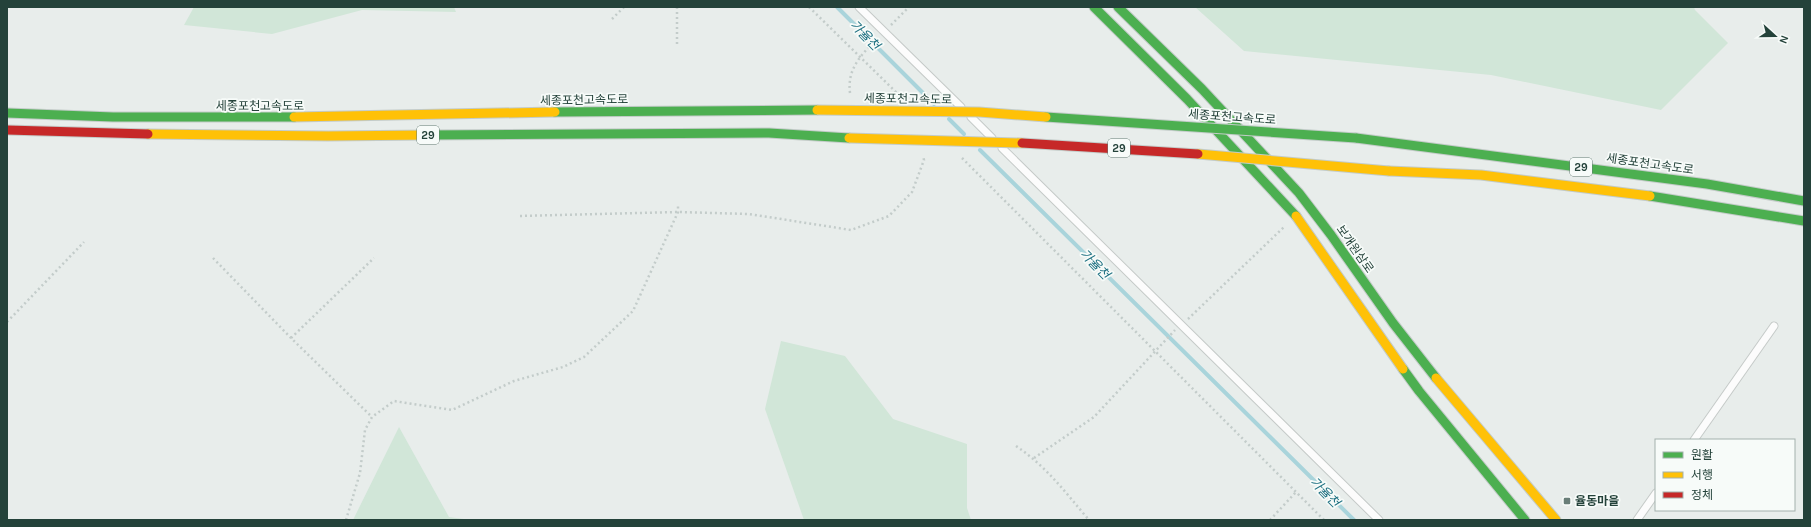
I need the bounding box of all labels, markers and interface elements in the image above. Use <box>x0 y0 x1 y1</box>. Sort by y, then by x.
north arrow <box>1755 16 1795 56</box>
water label: 가율천 <box>847 17 884 54</box>
text: N <box>1776 33 1791 45</box>
street label: 세종포천고속도로 <box>864 91 952 107</box>
street label: 세종포천고속도로 <box>540 92 628 108</box>
street label: 세종포천고속도로 <box>216 99 304 113</box>
street label: 세종포천고속도로 <box>1187 107 1277 127</box>
road number: 29 <box>417 126 439 144</box>
road number: 29 <box>1108 139 1130 157</box>
street label: 세종포천고속도로 <box>1605 151 1695 177</box>
road number: 29 <box>1570 158 1592 176</box>
street label: 보개원삼로 <box>1333 222 1377 276</box>
water label: 가율천 <box>1077 246 1114 283</box>
legend <box>1655 439 1795 511</box>
text: 원활 <box>1691 448 1713 462</box>
text: 서행 <box>1691 468 1713 482</box>
water label: 가율천 <box>1307 474 1344 511</box>
text: 정체 <box>1691 488 1713 502</box>
place label: 율동마을 <box>1575 494 1619 508</box>
marker: 율동마을 <box>1562 496 1572 506</box>

